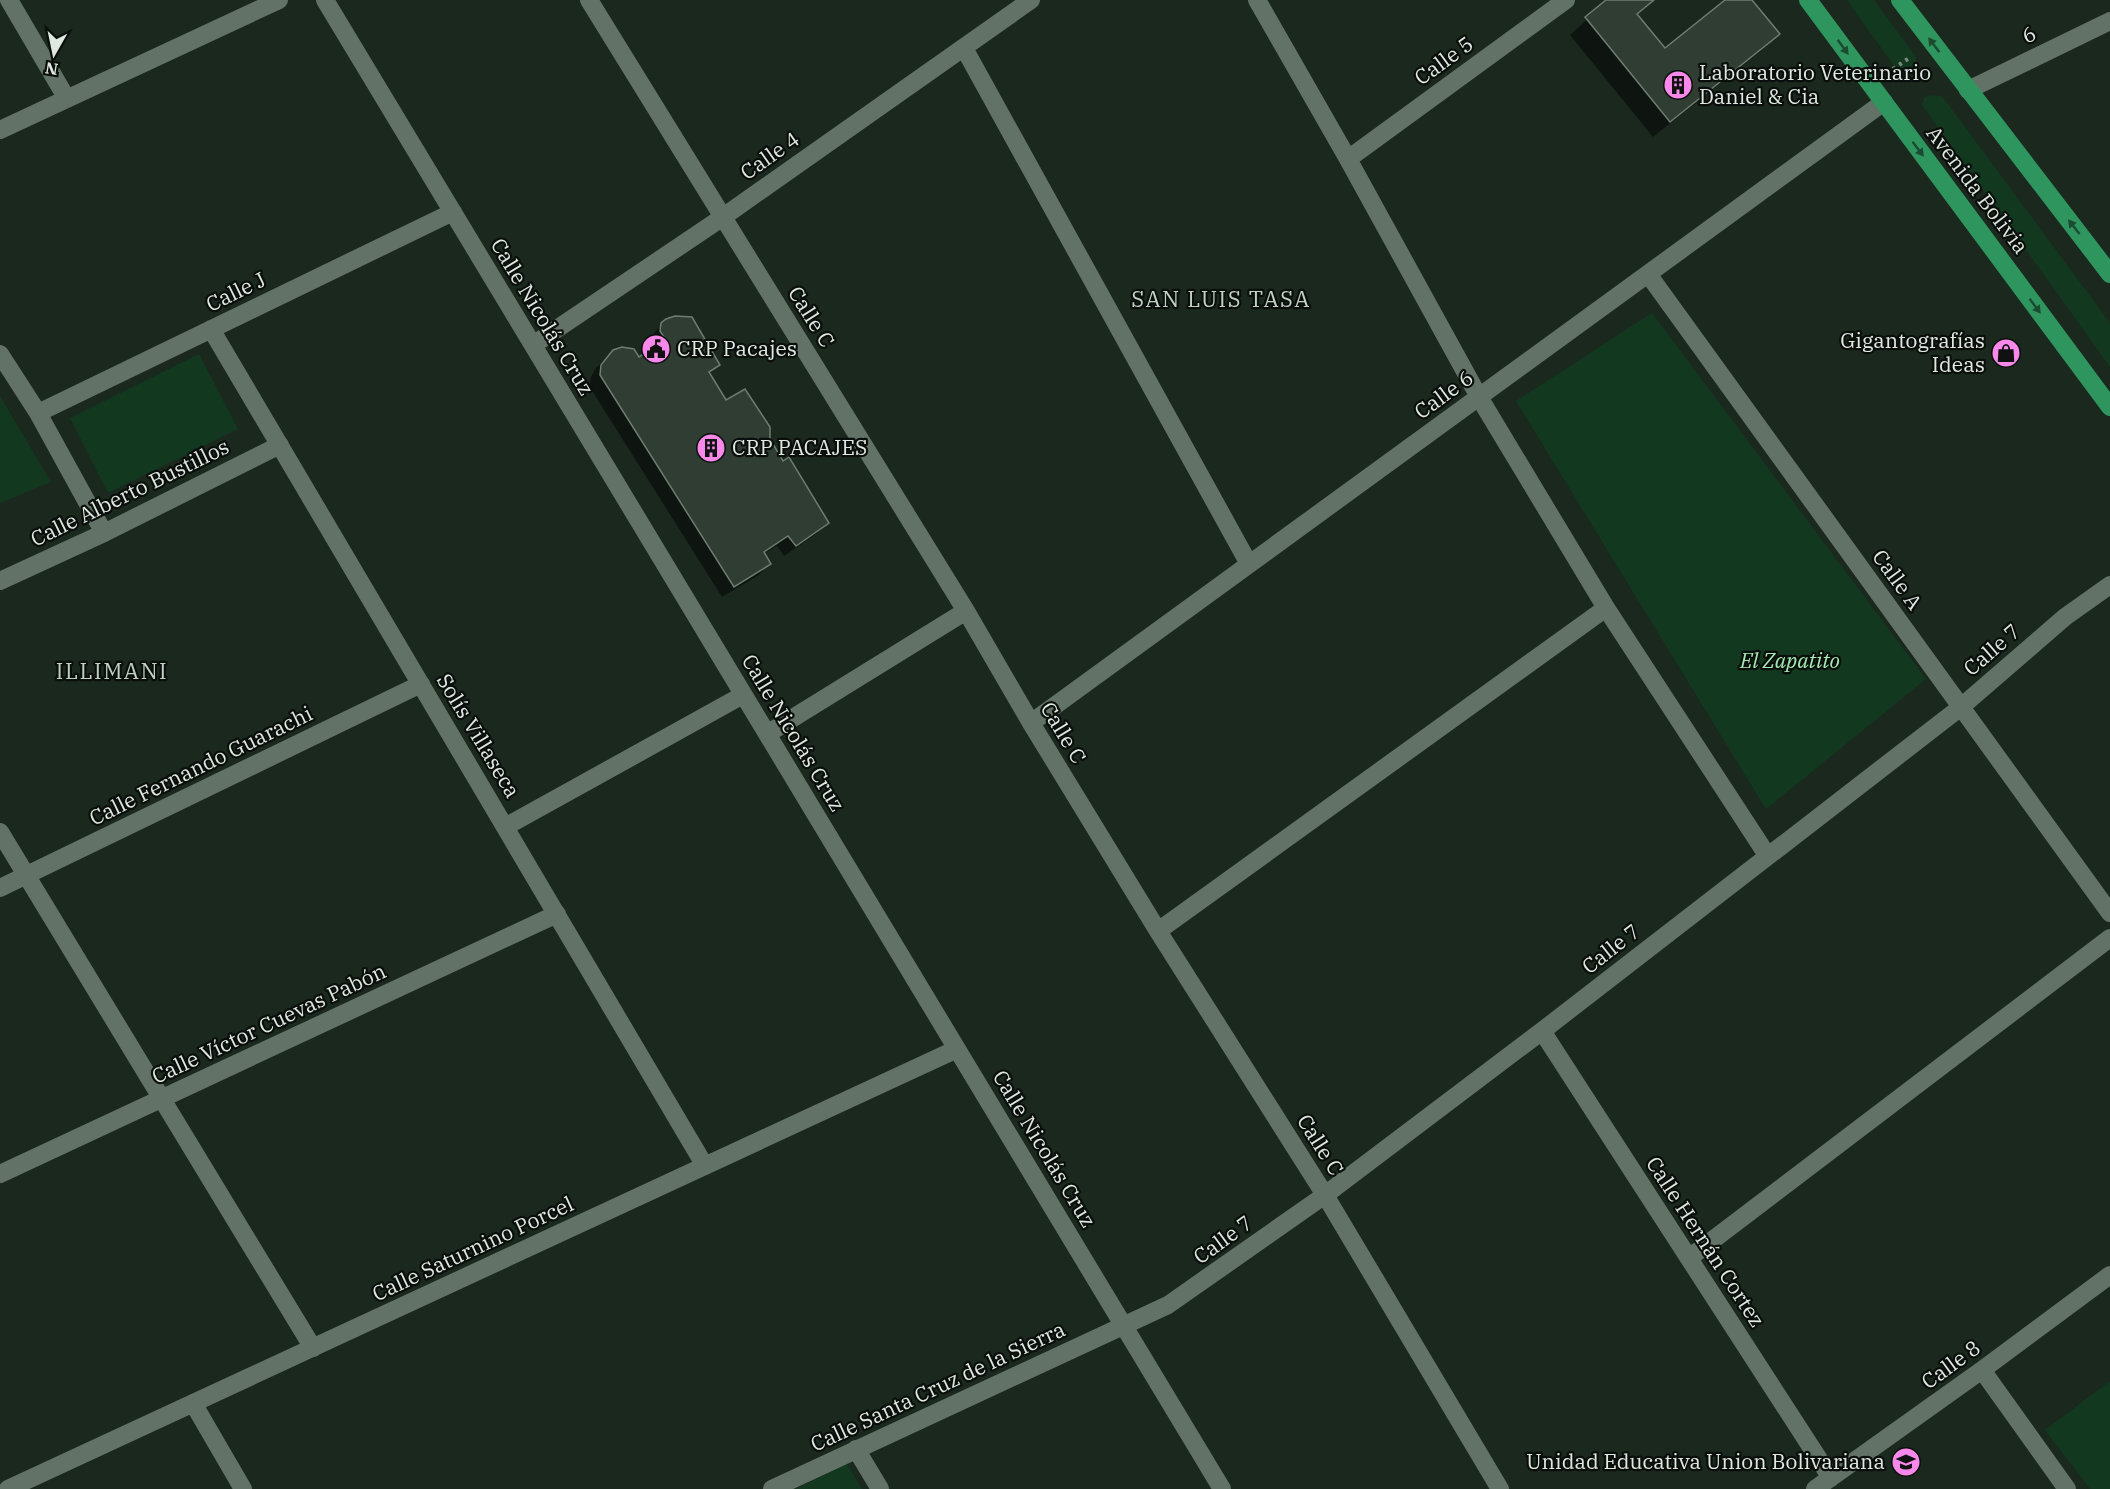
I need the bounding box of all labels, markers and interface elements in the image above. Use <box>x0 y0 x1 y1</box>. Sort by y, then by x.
street label: 6 <box>2017 19 2040 49</box>
north arrow <box>24 24 84 84</box>
street label: Calle 5 <box>1408 29 1478 91</box>
one-way arrow <box>1928 37 1940 53</box>
one-way arrow <box>1837 39 1849 55</box>
text: N <box>44 58 59 80</box>
place label: Laboratorio Veterinario Daniel & Cia <box>1699 58 1931 110</box>
building icon: Laboratorio Veterinario Daniel & Cia <box>1662 69 1694 101</box>
street label: Avenida Bolivia <box>1920 120 2035 259</box>
street label: Calle 4 <box>734 125 805 186</box>
one-way arrow <box>1912 142 1924 157</box>
one-way arrow <box>2069 220 2081 235</box>
street label: Calle Nicolás Cruz <box>485 233 601 400</box>
street label: Calle J <box>201 265 270 318</box>
street label: Calle C <box>782 281 842 352</box>
district label: SAN LUIS TASA <box>1131 284 1311 313</box>
one-way arrow <box>2029 297 2041 313</box>
place label: Gigantografías Ideas <box>1840 326 1985 378</box>
public building icon: CRP Pacajes <box>640 333 672 365</box>
place label: CRP Pacajes <box>677 334 797 362</box>
shop icon: Gigantografías Ideas <box>1990 337 2022 369</box>
street label: Calle 6 <box>1408 363 1478 425</box>
street label: Calle Alberto Bustillos <box>26 432 233 552</box>
building icon: CRP PACAJES <box>695 432 727 464</box>
place label: CRP PACAJES <box>732 433 867 461</box>
street label: Calle A <box>1866 544 1929 616</box>
street label: Calle 7 <box>1957 617 2026 682</box>
park label: El Zapatito <box>1739 646 1840 674</box>
street label: Calle Nicolás Cruz <box>736 649 852 816</box>
district label: ILLIMANI <box>56 656 168 685</box>
street label: Solís Villaseca <box>431 668 527 803</box>
street label: Calle C <box>1035 696 1093 769</box>
street label: Calle Fernando Guarachi <box>84 699 317 831</box>
street label: Calle 7 <box>1576 917 1645 980</box>
street label: Calle Víctor Cuevas Pabón <box>147 956 390 1090</box>
street label: Calle Nicolás Cruz <box>987 1065 1103 1232</box>
street label: Calle C <box>1291 1109 1351 1180</box>
street label: Calle Hernán Cortez <box>1640 1151 1771 1332</box>
street label: Calle Saturnino Porcel <box>367 1189 578 1307</box>
street label: Calle 7 <box>1187 1208 1257 1270</box>
street label: Calle Santa Cruz de la Sierra <box>806 1315 1069 1458</box>
street label: Calle 8 <box>1915 1333 1985 1395</box>
school or university icon: Unidad Educativa Union Bolivariana <box>1890 1446 1922 1478</box>
place label: Unidad Educativa Union Bolivariana <box>1526 1447 1885 1475</box>

